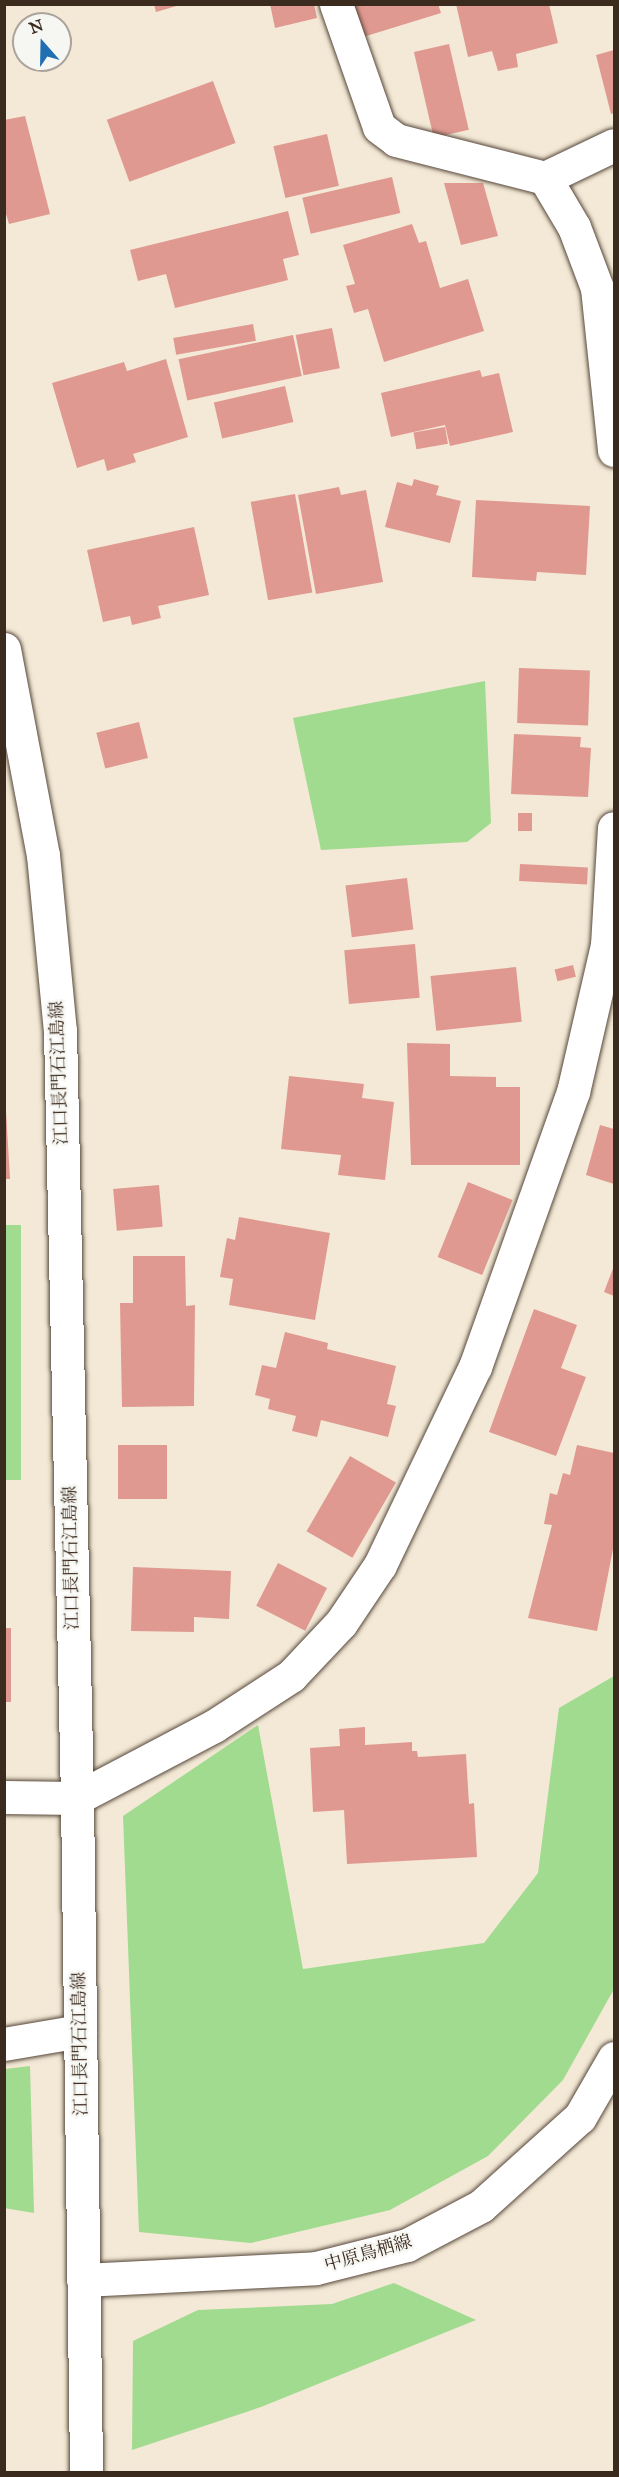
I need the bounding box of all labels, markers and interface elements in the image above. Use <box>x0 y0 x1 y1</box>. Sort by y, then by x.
north arrow <box>12 12 72 72</box>
text: N <box>27 15 46 38</box>
street label: 江口長門石江島線 <box>46 1001 72 1145</box>
street label: 江口長門石江島線 <box>59 1486 83 1630</box>
street label: 江口長門石江島線 <box>68 1972 92 2116</box>
street label: 中原鳥栖線 <box>322 2230 414 2276</box>

